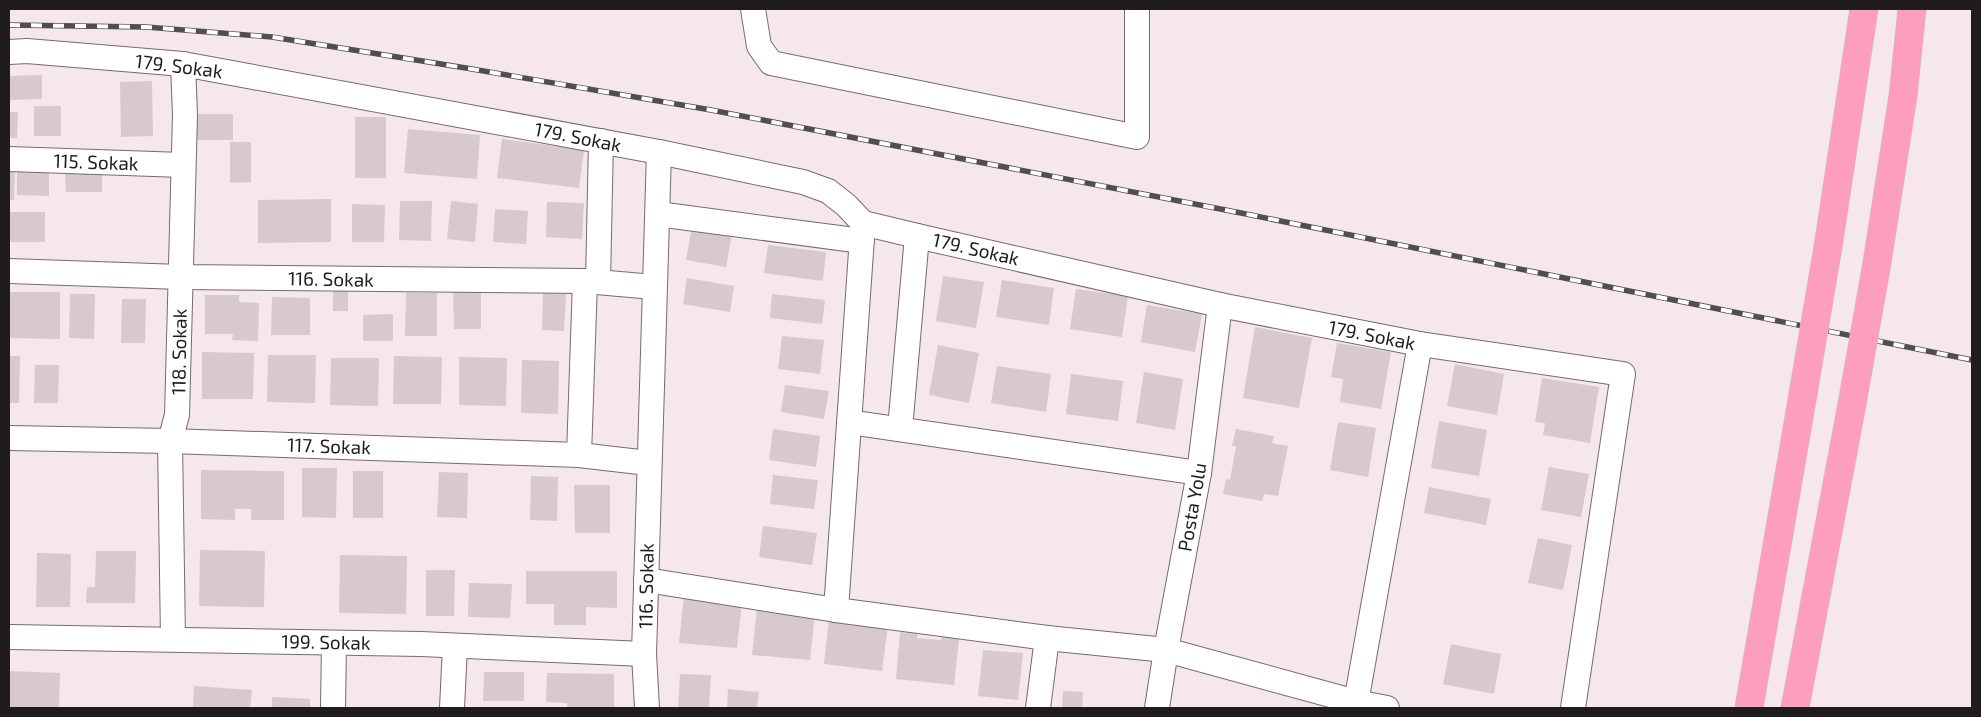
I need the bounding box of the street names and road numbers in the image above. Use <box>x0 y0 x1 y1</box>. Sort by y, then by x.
street label: 179. Sokak <box>134 49 224 82</box>
street label: 179. Sokak <box>533 117 624 156</box>
street label: 115. Sokak <box>53 149 139 174</box>
street label: 179. Sokak <box>931 227 1022 270</box>
street label: 116. Sokak <box>288 266 374 291</box>
street label: 118. Sokak <box>166 308 191 395</box>
street label: 179. Sokak <box>1327 315 1418 354</box>
street label: 117. Sokak <box>287 433 372 458</box>
street label: Posta Yolu <box>1172 461 1211 553</box>
street label: 116. Sokak <box>633 543 658 629</box>
street label: 199. Sokak <box>281 629 371 654</box>

